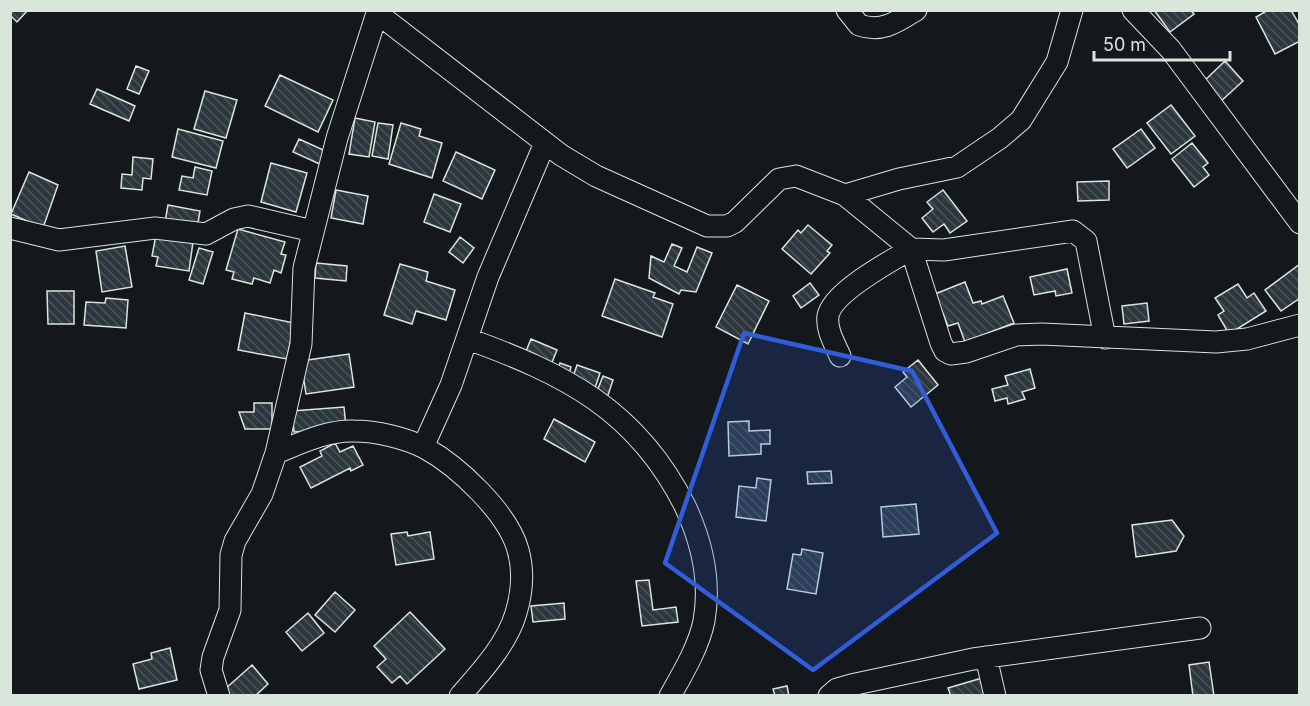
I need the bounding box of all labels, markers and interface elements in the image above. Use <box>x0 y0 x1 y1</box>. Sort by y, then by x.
scale bar <box>1094 24 1230 62</box>
text: 50 m <box>1103 34 1146 55</box>

